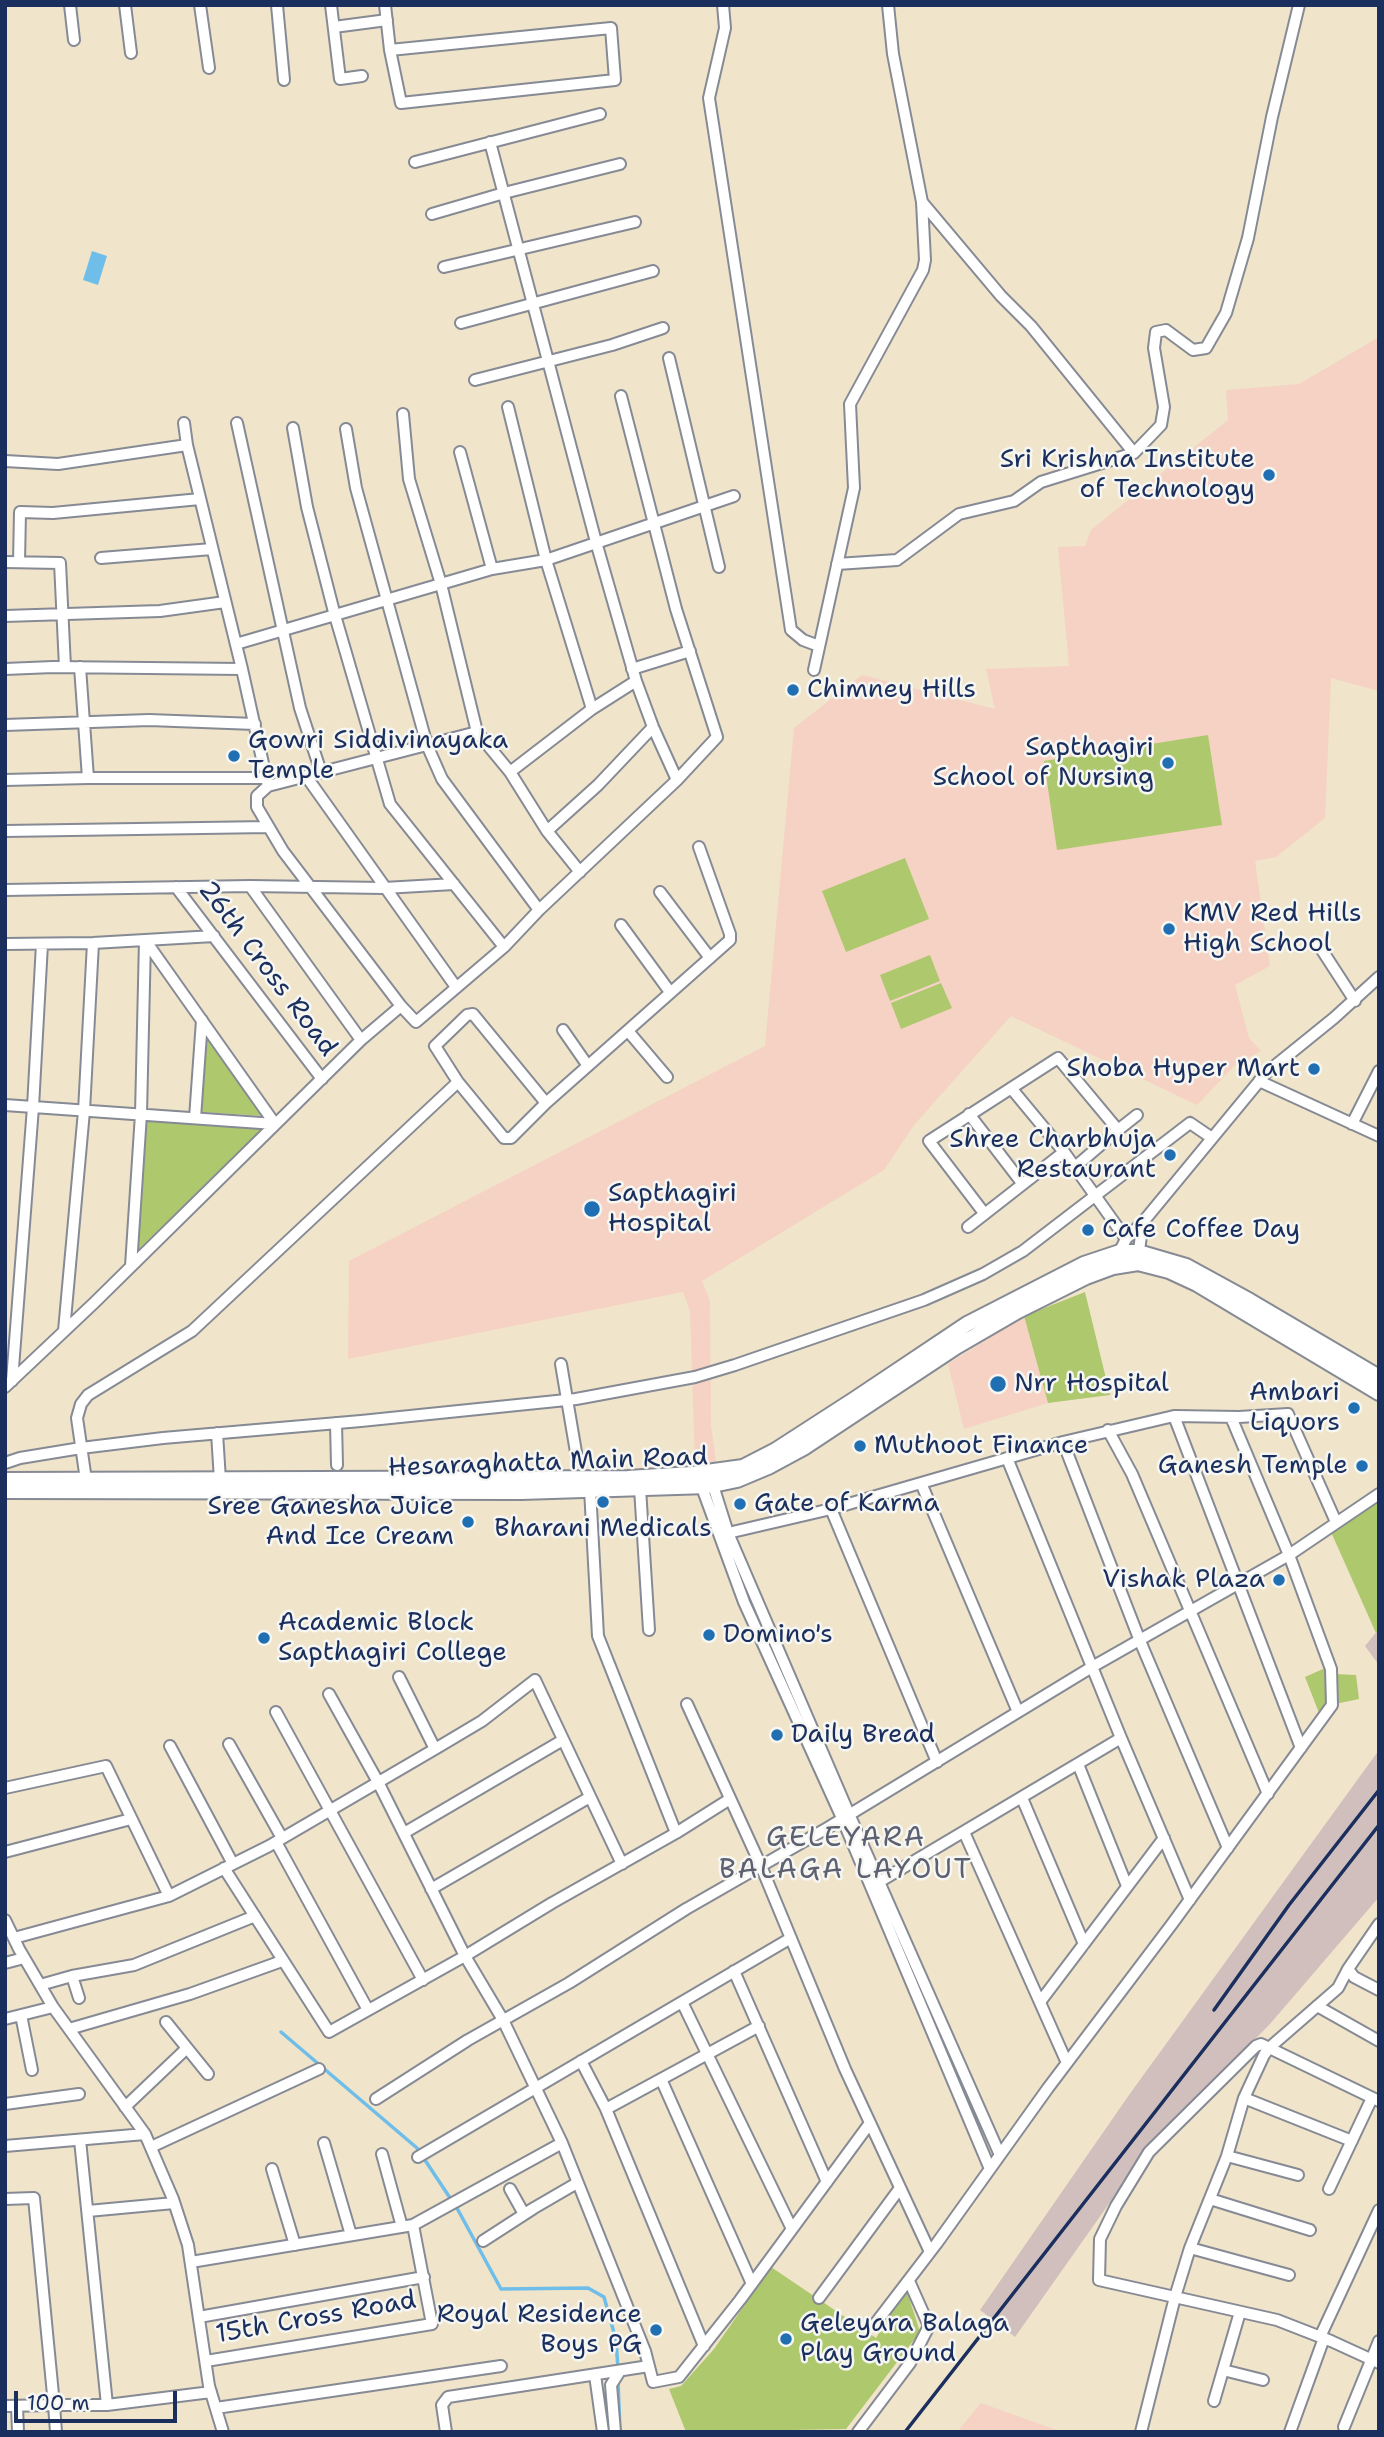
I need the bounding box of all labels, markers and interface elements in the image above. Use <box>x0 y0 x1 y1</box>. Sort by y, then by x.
place label: Sri Krishna Institute of Technology <box>1000 444 1255 505</box>
marker: Sri Krishna Institute of Technology <box>1261 467 1277 483</box>
place label: Chimney Hills <box>807 674 976 706</box>
marker: Chimney Hills <box>785 682 801 698</box>
place label: Gowri Siddivinayaka Temple <box>248 725 508 786</box>
place label: Sapthagiri School of Nursing <box>933 732 1154 794</box>
marker: Gowri Siddivinayaka Temple <box>226 748 242 764</box>
marker: Sapthagiri School of Nursing <box>1160 755 1176 771</box>
street label: 26th Cross Road <box>191 875 343 1063</box>
place label: KMV Red Hills High School <box>1183 898 1362 960</box>
marker: KMV Red Hills High School <box>1161 921 1177 937</box>
place label: Shoba Hyper Mart <box>1067 1053 1300 1085</box>
marker: Shoba Hyper Mart <box>1306 1061 1322 1077</box>
place label: Shree Charbhuja Restaurant <box>949 1124 1156 1186</box>
marker: Shree Charbhuja Restaurant <box>1162 1147 1178 1163</box>
place label: Sapthagiri Hospital <box>608 1178 737 1240</box>
marker: Sapthagiri Hospital <box>582 1199 602 1219</box>
place label: Cafe Coffee Day <box>1102 1214 1300 1246</box>
marker: Cafe Coffee Day <box>1080 1222 1096 1238</box>
place label: Nrr Hospital <box>1014 1368 1169 1400</box>
marker: Nrr Hospital <box>988 1374 1008 1394</box>
place label: Ambari Liquors <box>1249 1377 1340 1438</box>
marker: Ambari Liquors <box>1346 1400 1362 1416</box>
place label: Muthoot Finance <box>874 1430 1088 1462</box>
marker: Muthoot Finance <box>852 1438 868 1454</box>
street label: Hesaraghatta Main Road <box>388 1442 708 1484</box>
place label: Ganesh Temple <box>1158 1450 1348 1482</box>
marker: Ganesh Temple <box>1354 1458 1370 1474</box>
place label: Gate of Karma <box>754 1488 940 1520</box>
place label: Sree Ganesha Juice And Ice Cream <box>208 1491 454 1552</box>
marker: Bharani Medicals <box>595 1494 611 1510</box>
marker: Gate of Karma <box>732 1496 748 1512</box>
place label: Bharani Medicals <box>494 1513 712 1545</box>
marker: Sree Ganesha Juice And Ice Cream <box>460 1514 476 1530</box>
place label: Vishak Plaza <box>1102 1564 1265 1596</box>
marker: Vishak Plaza <box>1271 1572 1287 1588</box>
place label: Academic Block Sapthagiri College <box>278 1607 507 1668</box>
place label: Domino's <box>723 1619 833 1651</box>
marker: Domino's <box>701 1627 717 1643</box>
marker: Academic Block Sapthagiri College <box>256 1630 272 1646</box>
place label: Daily Bread <box>791 1719 935 1751</box>
marker: Daily Bread <box>769 1727 785 1743</box>
district label: GELEYARA BALAGA LAYOUT <box>721 1822 971 1888</box>
street label: 15th Cross Road <box>213 2285 419 2351</box>
place label: Royal Residence Boys PG <box>437 2299 642 2360</box>
place label: Geleyara Balaga Play Ground <box>800 2308 1009 2370</box>
marker: Royal Residence Boys PG <box>648 2322 664 2338</box>
marker: Geleyara Balaga Play Ground <box>778 2331 794 2347</box>
scale bar <box>18 2378 180 2422</box>
text: 100 m <box>27 2389 90 2417</box>

